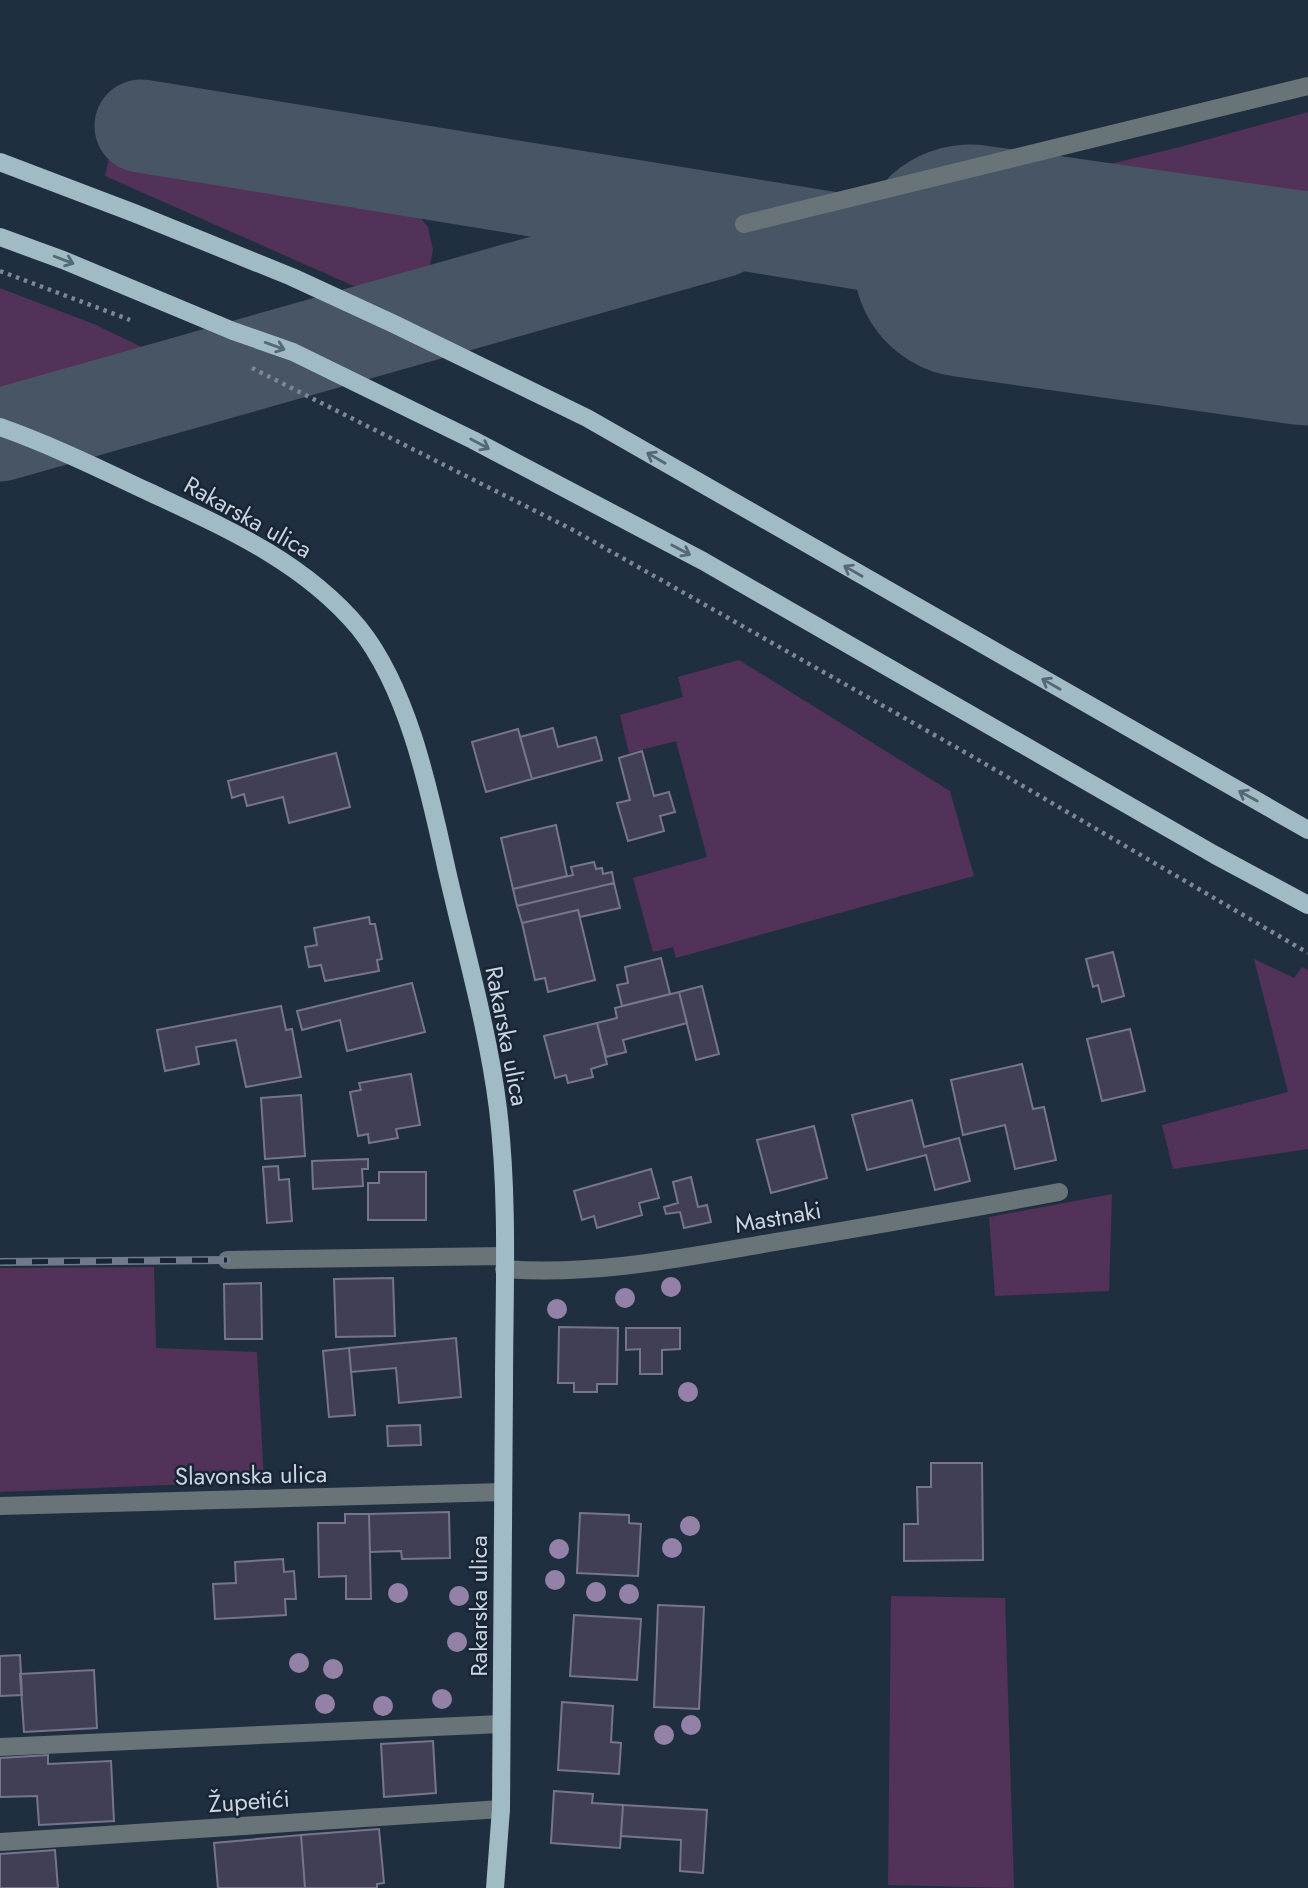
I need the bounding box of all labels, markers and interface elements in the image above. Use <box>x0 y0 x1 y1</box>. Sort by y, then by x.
one-way arrow <box>53 255 74 268</box>
one-way arrow <box>263 340 285 353</box>
one-way arrow <box>469 437 490 451</box>
one-way arrow <box>646 450 666 464</box>
street label: Rakarska ulica <box>178 467 318 567</box>
one-way arrow <box>670 544 691 557</box>
one-way arrow <box>843 564 864 577</box>
one-way arrow <box>1041 677 1061 691</box>
one-way arrow <box>1239 789 1259 803</box>
street label: Rakarska ulica <box>476 963 538 1109</box>
street label: Mastnaki <box>732 1192 824 1242</box>
street label: Slavonska ulica <box>175 1456 327 1494</box>
street label: Rakarska ulica <box>461 1535 496 1677</box>
street label: Župetići <box>207 1781 291 1821</box>

